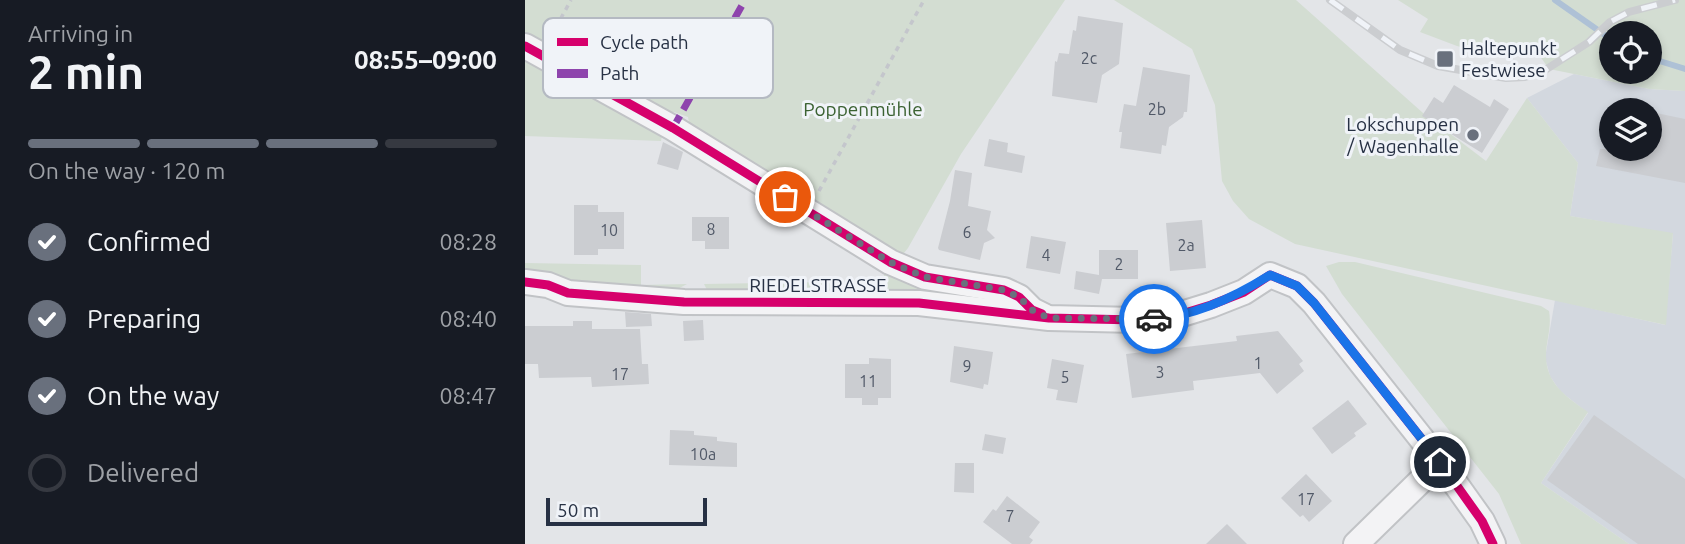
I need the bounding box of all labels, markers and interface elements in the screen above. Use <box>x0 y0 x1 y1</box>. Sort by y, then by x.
legend <box>543 18 773 98</box>
text: Arriving in <box>28 21 133 46</box>
map controls <box>1599 21 1662 161</box>
button: locate <box>1599 21 1662 84</box>
text: Cycle path <box>600 31 689 53</box>
place label: Haltepunkt Festwiese <box>1461 37 1557 81</box>
text: 08:55–09:00 <box>354 45 497 74</box>
text: 2 min <box>28 46 144 98</box>
house number: 2c <box>1081 49 1098 67</box>
marker: Haltepunkt Festwiese <box>1435 49 1455 69</box>
text: Path <box>600 62 639 84</box>
park label: Poppenmühle <box>803 98 923 120</box>
button: layers <box>1599 98 1662 161</box>
house number: 2b <box>1148 100 1166 118</box>
place label: Lokschuppen / Wagenhalle <box>1346 113 1459 157</box>
marker: Lokschuppen / Wagenhalle <box>1465 127 1481 143</box>
text: On the way · 120 m <box>28 158 225 183</box>
pin <box>755 167 815 227</box>
icon: bag <box>766 178 804 216</box>
house number: 8 <box>706 220 716 238</box>
house number: 10 <box>600 221 618 239</box>
icon: check <box>28 223 66 261</box>
house number: 6 <box>962 223 972 241</box>
text: Confirmed <box>87 227 211 256</box>
text: 08:28 <box>439 229 497 254</box>
house number: 2a <box>1177 236 1195 254</box>
house number: 4 <box>1041 246 1051 264</box>
house number: 2 <box>1114 255 1124 273</box>
street label: RIEDELSTRASSE <box>749 274 887 296</box>
courier <box>1119 284 1189 354</box>
icon: check <box>28 300 66 338</box>
icon: car <box>1135 300 1173 338</box>
text: Preparing <box>87 304 201 333</box>
text: 08:40 <box>439 306 497 331</box>
house number: 1 <box>1253 354 1263 372</box>
house number: 9 <box>962 357 972 375</box>
house number: 3 <box>1155 363 1165 381</box>
house number: 17 <box>611 365 629 383</box>
house number: 5 <box>1060 368 1070 386</box>
house number: 11 <box>859 372 877 390</box>
icon: check <box>28 377 66 415</box>
text: On the way <box>87 381 219 410</box>
text: 08:47 <box>439 383 497 408</box>
pin <box>1410 432 1470 492</box>
icon: home <box>1421 443 1459 481</box>
house number: 10a <box>690 445 716 463</box>
text: Delivered <box>87 458 199 487</box>
house number: 17 <box>1297 490 1315 508</box>
scale bar <box>546 495 707 527</box>
text: 50 m <box>557 499 599 521</box>
house number: 7 <box>1005 507 1015 525</box>

